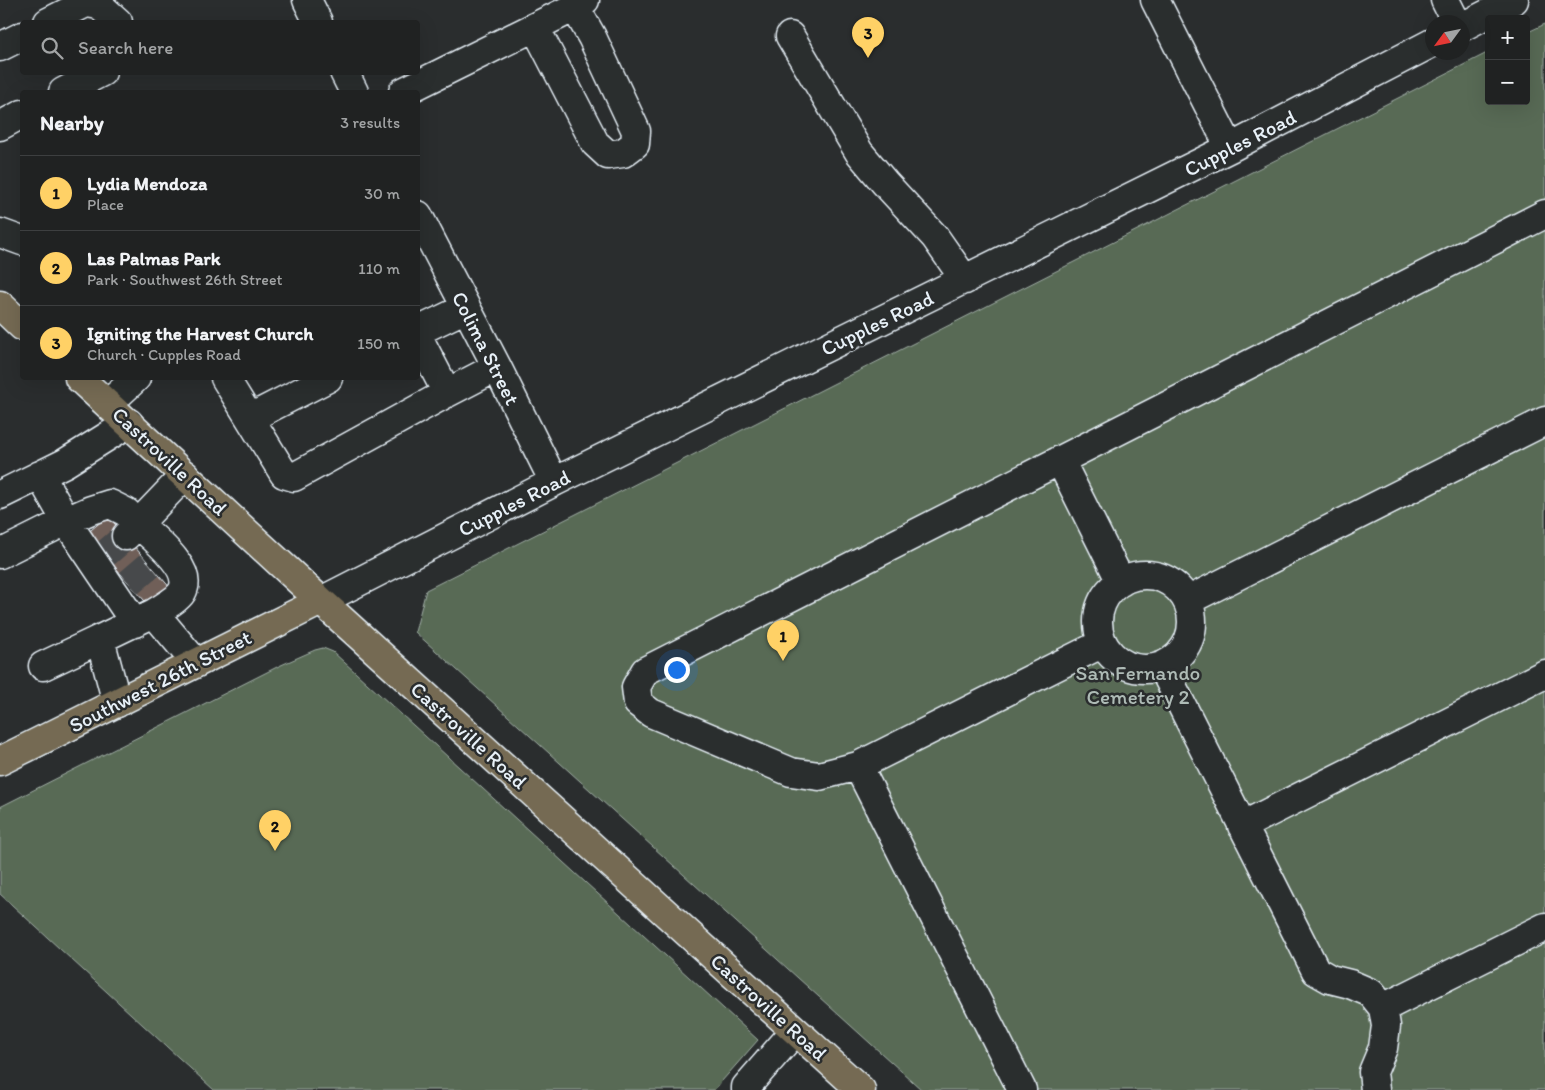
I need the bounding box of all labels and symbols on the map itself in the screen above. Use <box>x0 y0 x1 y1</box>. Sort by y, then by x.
north arrow <box>1425 15 1470 60</box>
pin: 3 <box>852 17 884 58</box>
street label: Cupples Road <box>1180 104 1300 182</box>
street label: Cupples Road <box>817 285 937 361</box>
street label: Colima Street <box>447 287 525 409</box>
street label: Castroville Road <box>107 401 233 521</box>
street label: Cupples Road <box>454 464 574 542</box>
pin: 1 <box>767 620 799 661</box>
street label: Southwest 26th Street <box>65 624 255 738</box>
your location <box>664 657 690 683</box>
park label: San Fernando Cemetery 2 <box>1076 660 1200 709</box>
street label: Castroville Road <box>406 676 533 794</box>
pin: 2 <box>259 810 291 851</box>
street label: Castroville Road <box>706 948 833 1066</box>

